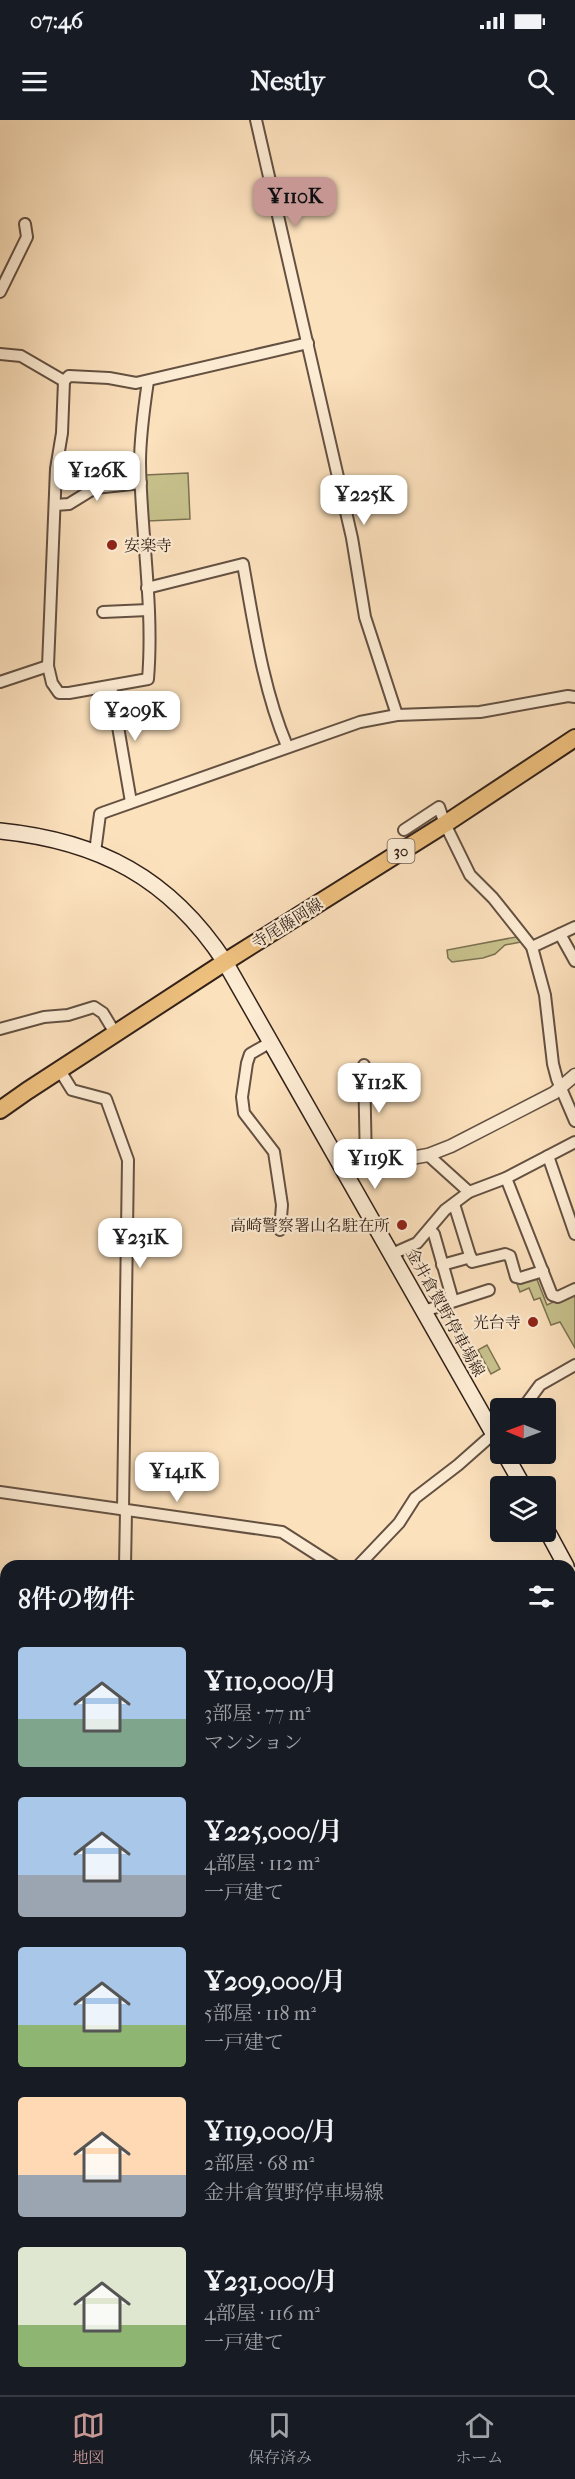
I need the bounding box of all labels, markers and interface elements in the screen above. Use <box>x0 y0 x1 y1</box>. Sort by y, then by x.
text: 07:46 <box>30 8 83 34</box>
icon: menu <box>18 65 51 98</box>
text: Nestly <box>250 65 325 97</box>
icon: search <box>524 65 557 98</box>
pin: ¥110K <box>253 177 337 228</box>
text: ¥110K <box>267 185 323 208</box>
pin: ¥126K <box>55 451 139 502</box>
text: ¥126K <box>68 459 126 482</box>
pin: ¥225K <box>322 475 406 526</box>
text: ¥225K <box>334 483 394 506</box>
place label: 安楽寺 <box>124 536 172 555</box>
marker: 安楽寺 <box>105 538 119 552</box>
pin: ¥209K <box>93 691 177 742</box>
text: ¥209K <box>104 699 166 722</box>
road number: 30 <box>388 839 414 863</box>
street label: 寺尾藤岡線 <box>248 894 326 953</box>
pin: ¥112K <box>337 1063 421 1114</box>
text: ¥112K <box>352 1071 406 1094</box>
pin: ¥119K <box>333 1139 417 1190</box>
text: ¥119K <box>348 1147 402 1170</box>
place label: 高崎警察署山名駐在所 <box>230 1216 390 1235</box>
pin: ¥231K <box>98 1218 182 1269</box>
marker: 高崎警察署山名駐在所 <box>395 1218 409 1232</box>
text: ¥231K <box>112 1226 168 1249</box>
street label: 金井倉賀野停車場線 <box>402 1245 489 1380</box>
place label: 光台寺 <box>473 1313 521 1332</box>
marker: 光台寺 <box>526 1315 540 1329</box>
north arrow <box>490 1398 556 1464</box>
map controls <box>490 1398 556 1542</box>
pin: ¥141K <box>135 1452 219 1503</box>
text: ¥141K <box>149 1460 205 1483</box>
button: layers <box>490 1476 556 1542</box>
icon: filters <box>525 1580 558 1613</box>
text: 8件の物件 <box>18 1584 135 1615</box>
text: ¥110,000/月 <box>204 1666 338 1697</box>
icon: home <box>66 1671 138 1743</box>
text: 3部屋 · 77 m² <box>204 1702 311 1725</box>
text: マンション <box>204 1731 303 1754</box>
text: ¥225,000/月 <box>204 1816 343 1847</box>
icon: home <box>66 1821 138 1893</box>
text: 4部屋 · 112 m² <box>204 1852 320 1875</box>
text: 一戸建て <box>204 1881 284 1904</box>
text: ¥209,000/月 <box>204 1966 346 1997</box>
icon: home <box>66 1971 138 2043</box>
text: 5部屋 · 118 m² <box>204 2002 316 2025</box>
text: 一戸建て <box>204 2031 284 2054</box>
text: ¥119,000/月 <box>204 2116 337 2147</box>
icon: home <box>66 2121 138 2193</box>
text: 2部屋 · 68 m² <box>204 2152 314 2175</box>
text: 金井倉賀野停車場線 <box>204 2181 384 2204</box>
text: ¥231,000/月 <box>204 2266 338 2297</box>
icon: home <box>66 2271 138 2343</box>
text: 4部屋 · 116 m² <box>204 2302 320 2325</box>
text: 一戸建て <box>204 2331 284 2354</box>
tab: 地図 <box>72 2409 105 2468</box>
tab: 保存済み <box>248 2409 312 2468</box>
tab: ホーム <box>455 2409 503 2468</box>

